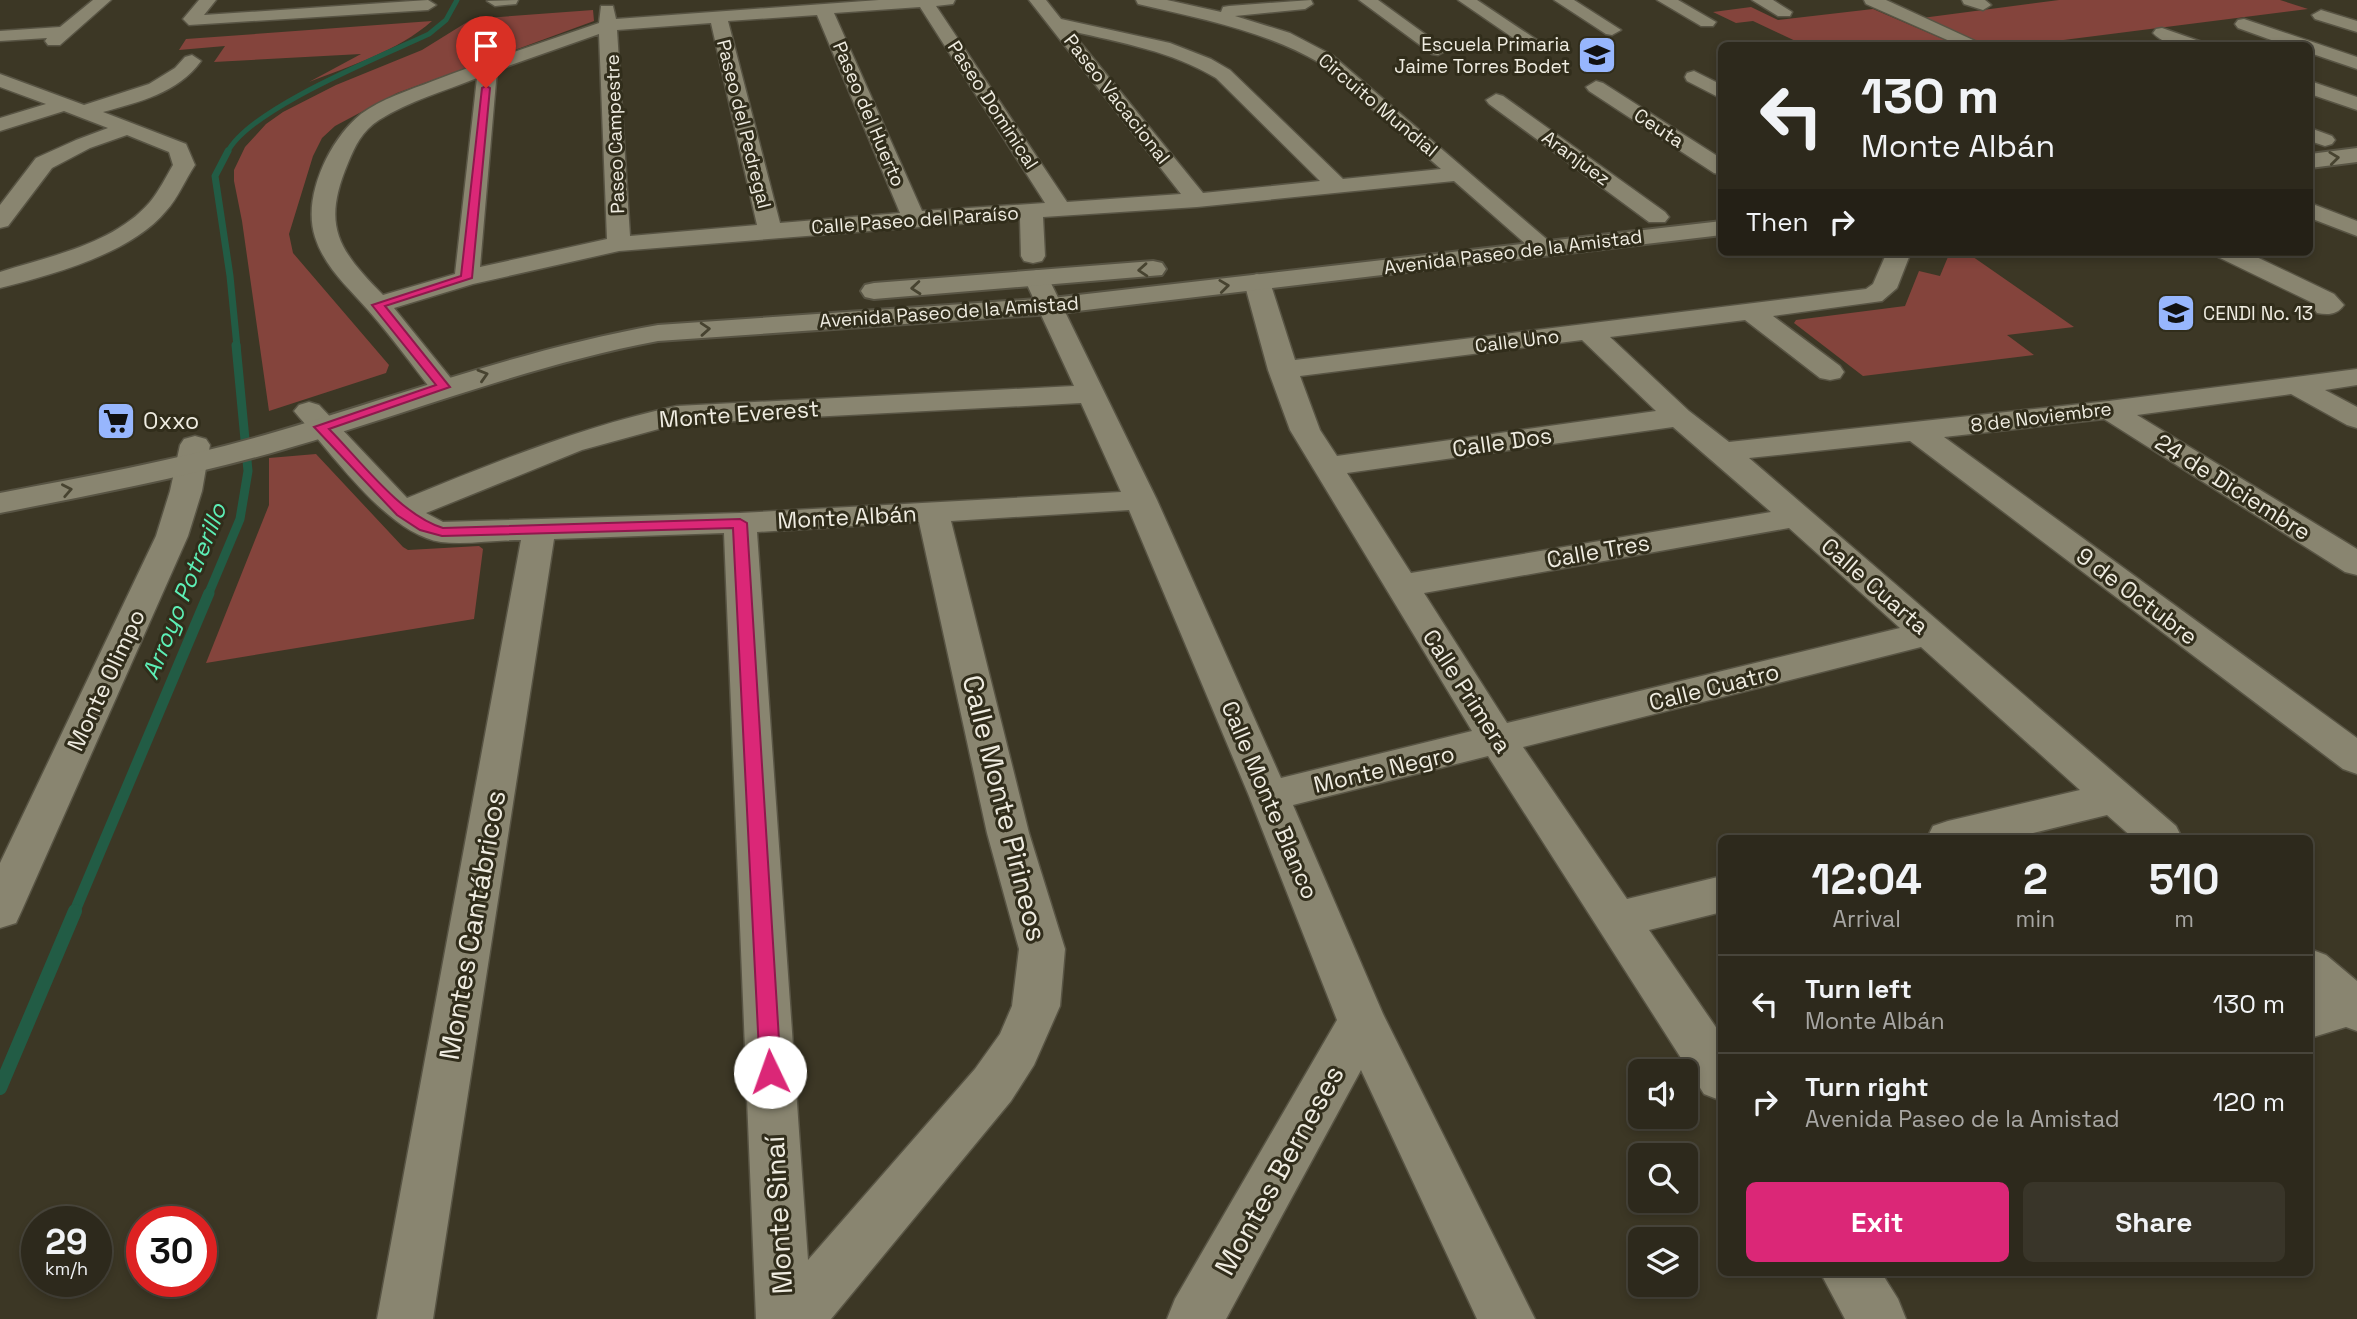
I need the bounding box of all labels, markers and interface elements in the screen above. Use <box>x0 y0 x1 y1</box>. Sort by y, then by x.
pin <box>456 16 516 88</box>
icon: arrive <box>467 27 505 65</box>
street label: Paseo Vacacional <box>1058 29 1176 169</box>
place label: Escuela Primaria Jaime Torres Bodet <box>1394 32 1570 79</box>
school or university icon: Escuela Primaria Jaime Torres Bodet <box>1576 34 1618 76</box>
street label: Paseo Dominical <box>942 36 1044 174</box>
street label: Paseo del Pedregal <box>711 37 777 211</box>
street label: Paseo del Huerto <box>827 37 911 191</box>
street label: Circuito Mundial <box>1313 48 1443 162</box>
street label: Paseo Campestre <box>600 54 630 214</box>
text: 130 m <box>1861 65 1999 127</box>
icon: left <box>1746 70 1837 161</box>
street label: Ceuta <box>1629 103 1689 153</box>
street label: Aranjuez <box>1537 125 1615 191</box>
text: Monte Albán <box>1861 126 2055 166</box>
one-way arrow <box>2328 151 2339 166</box>
street label: Calle Paseo del Paraíso <box>810 200 1020 240</box>
icon: right <box>1823 203 1861 241</box>
text: Then <box>1746 205 1809 239</box>
street label: Avenida Paseo de la Amistad <box>1382 224 1644 280</box>
one-way arrow <box>1137 262 1148 277</box>
one-way arrow <box>1218 278 1230 293</box>
one-way arrow <box>910 280 921 295</box>
street label: Avenida Paseo de la Amistad <box>818 290 1080 334</box>
school or university icon: CENDI No. 13 <box>2155 292 2197 334</box>
place label: CENDI No. 13 <box>2203 301 2313 326</box>
one-way arrow <box>700 322 711 337</box>
street label: Calle Uno <box>1473 323 1561 359</box>
one-way arrow <box>476 368 488 383</box>
street label: Monte Everest <box>658 393 820 435</box>
street label: 8 de Noviembre <box>1969 396 2113 438</box>
supermarket icon: Oxxo <box>95 400 137 442</box>
place label: Oxxo <box>143 406 199 436</box>
street label: Calle Dos <box>1450 420 1554 464</box>
street label: 24 de Diciembre <box>2150 427 2316 547</box>
one-way arrow <box>61 483 73 498</box>
water label: Arroyo Potrerillo <box>135 497 234 684</box>
street label: Monte Albán <box>777 498 917 536</box>
street label: Calle Tres <box>1544 527 1652 575</box>
street label: Calle Cuarta <box>1815 531 1935 641</box>
street label: 9 de Octubre <box>2070 541 2204 651</box>
street label: Monte Olimpo <box>60 604 152 756</box>
street label: Calle Primera <box>1416 623 1518 759</box>
street label: Calle Cuatro <box>1646 656 1782 718</box>
street label: Calle Monte Pirineos <box>955 671 1055 945</box>
street label: Calle Monte Blanco <box>1215 696 1325 904</box>
street label: Monte Negro <box>1311 738 1457 800</box>
street label: Montes Cantábricos <box>431 787 513 1063</box>
text: 12:04 <box>1812 853 1922 906</box>
text: 2 <box>2023 853 2048 906</box>
text: 510 <box>2149 853 2219 906</box>
text: Arrival <box>1833 904 1901 934</box>
text: min <box>2016 904 2055 934</box>
text: m <box>2174 904 2194 934</box>
text: Turn left <box>1805 972 1912 1006</box>
icon: left <box>1746 985 1784 1023</box>
text: 130 m <box>2213 987 2285 1021</box>
text: Monte Albán <box>1805 1006 1945 1036</box>
position arrow <box>733 1035 807 1109</box>
street label: Montes Berneses <box>1206 1059 1352 1281</box>
map controls <box>1628 1059 1698 1297</box>
button: sound <box>1628 1059 1698 1129</box>
text: Turn right <box>1805 1070 1929 1104</box>
icon: right <box>1746 1083 1784 1121</box>
text: 120 m <box>2213 1085 2285 1119</box>
text: Avenida Paseo de la Amistad <box>1805 1104 2120 1134</box>
street label: Monte Sinaí <box>756 1135 800 1295</box>
button: search <box>1628 1143 1698 1213</box>
button: Exit <box>1746 1182 2009 1262</box>
button: Share <box>2023 1182 2285 1262</box>
speed limit sign: 30 <box>126 1206 217 1297</box>
text: 29 <box>45 1220 88 1264</box>
button: layers <box>1628 1227 1698 1297</box>
text: km/h <box>45 1257 88 1280</box>

